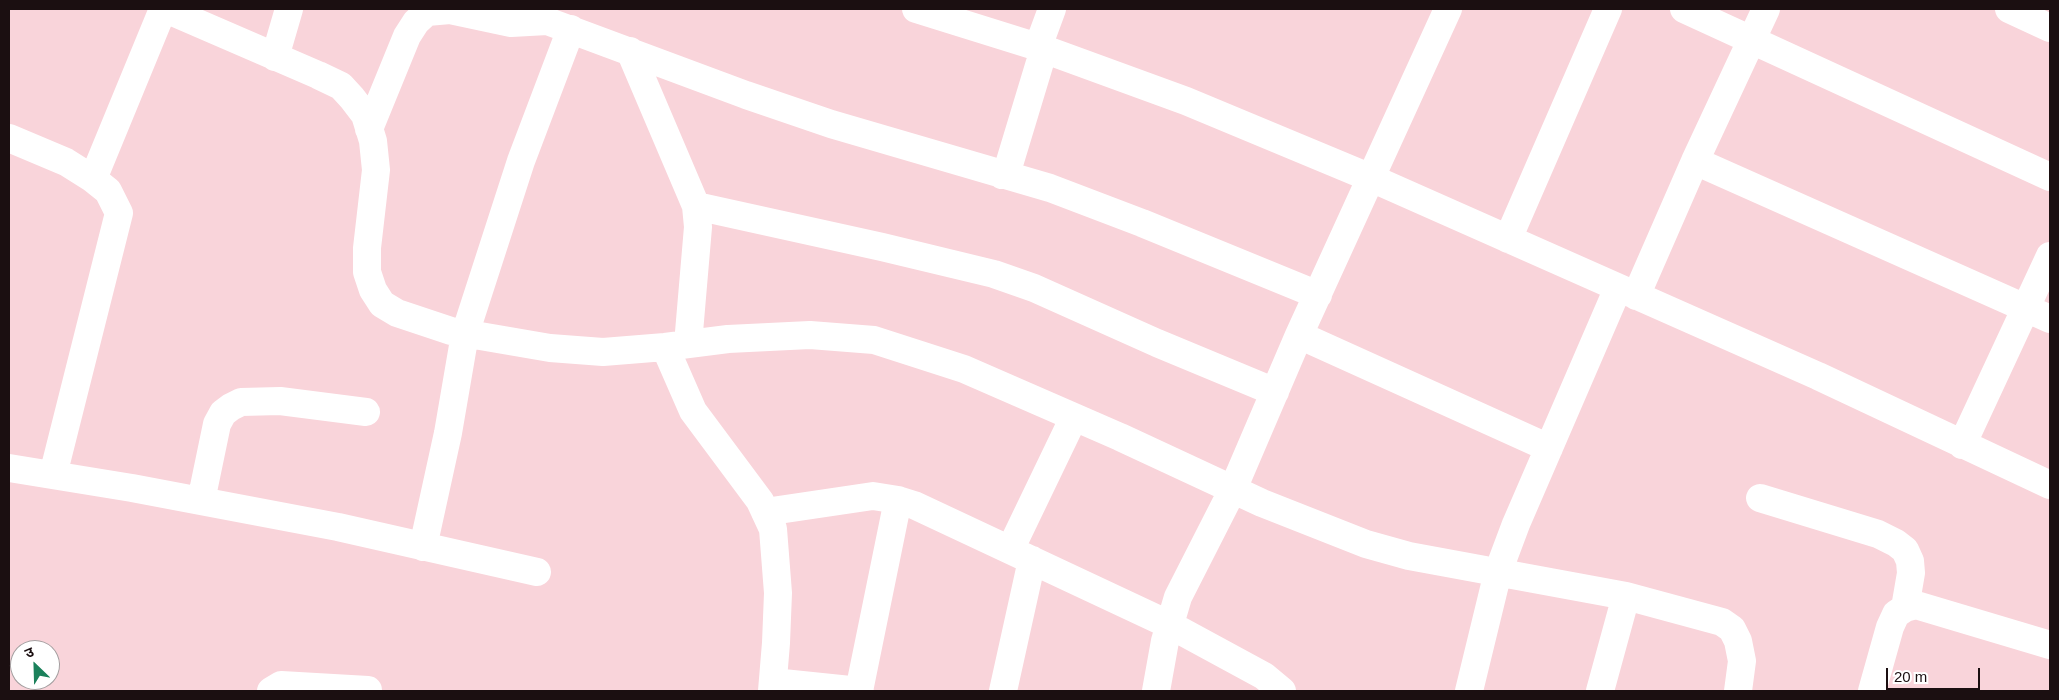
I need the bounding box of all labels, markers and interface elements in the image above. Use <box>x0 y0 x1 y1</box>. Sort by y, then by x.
north arrow <box>10 640 60 690</box>
text: उ <box>22 643 36 661</box>
scale bar <box>1889 658 1983 690</box>
text: 20 m <box>1894 668 1927 685</box>

